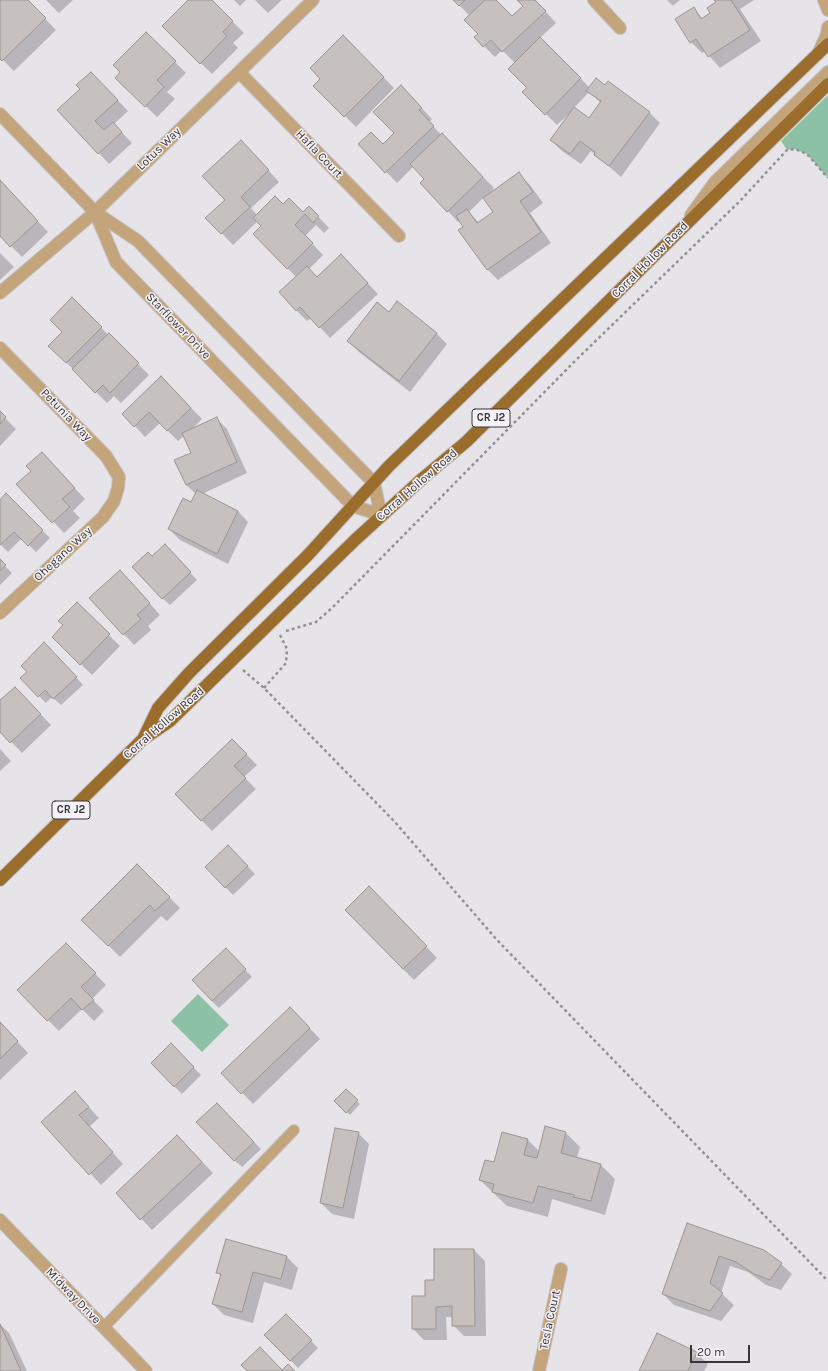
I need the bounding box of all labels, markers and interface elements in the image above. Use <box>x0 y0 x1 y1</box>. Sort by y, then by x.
street label: Lotus Way <box>134 124 184 174</box>
street label: Hafla Court <box>292 127 346 181</box>
street label: Corral Hollow Road <box>609 219 691 301</box>
street label: Starflower Drive <box>143 290 213 362</box>
street label: Petunia Way <box>37 386 95 444</box>
road number: CR J2 <box>472 409 510 427</box>
street label: Corral Hollow Road <box>374 446 460 524</box>
street label: Ohegano Way <box>31 524 95 584</box>
street label: Corral Hollow Road <box>121 684 207 762</box>
road number: CR J2 <box>52 801 90 819</box>
street label: Midway Drive <box>43 1265 103 1327</box>
street label: Tesla Court <box>537 1289 563 1351</box>
scale bar <box>692 1337 752 1363</box>
text: 20 m <box>697 1345 725 1359</box>

